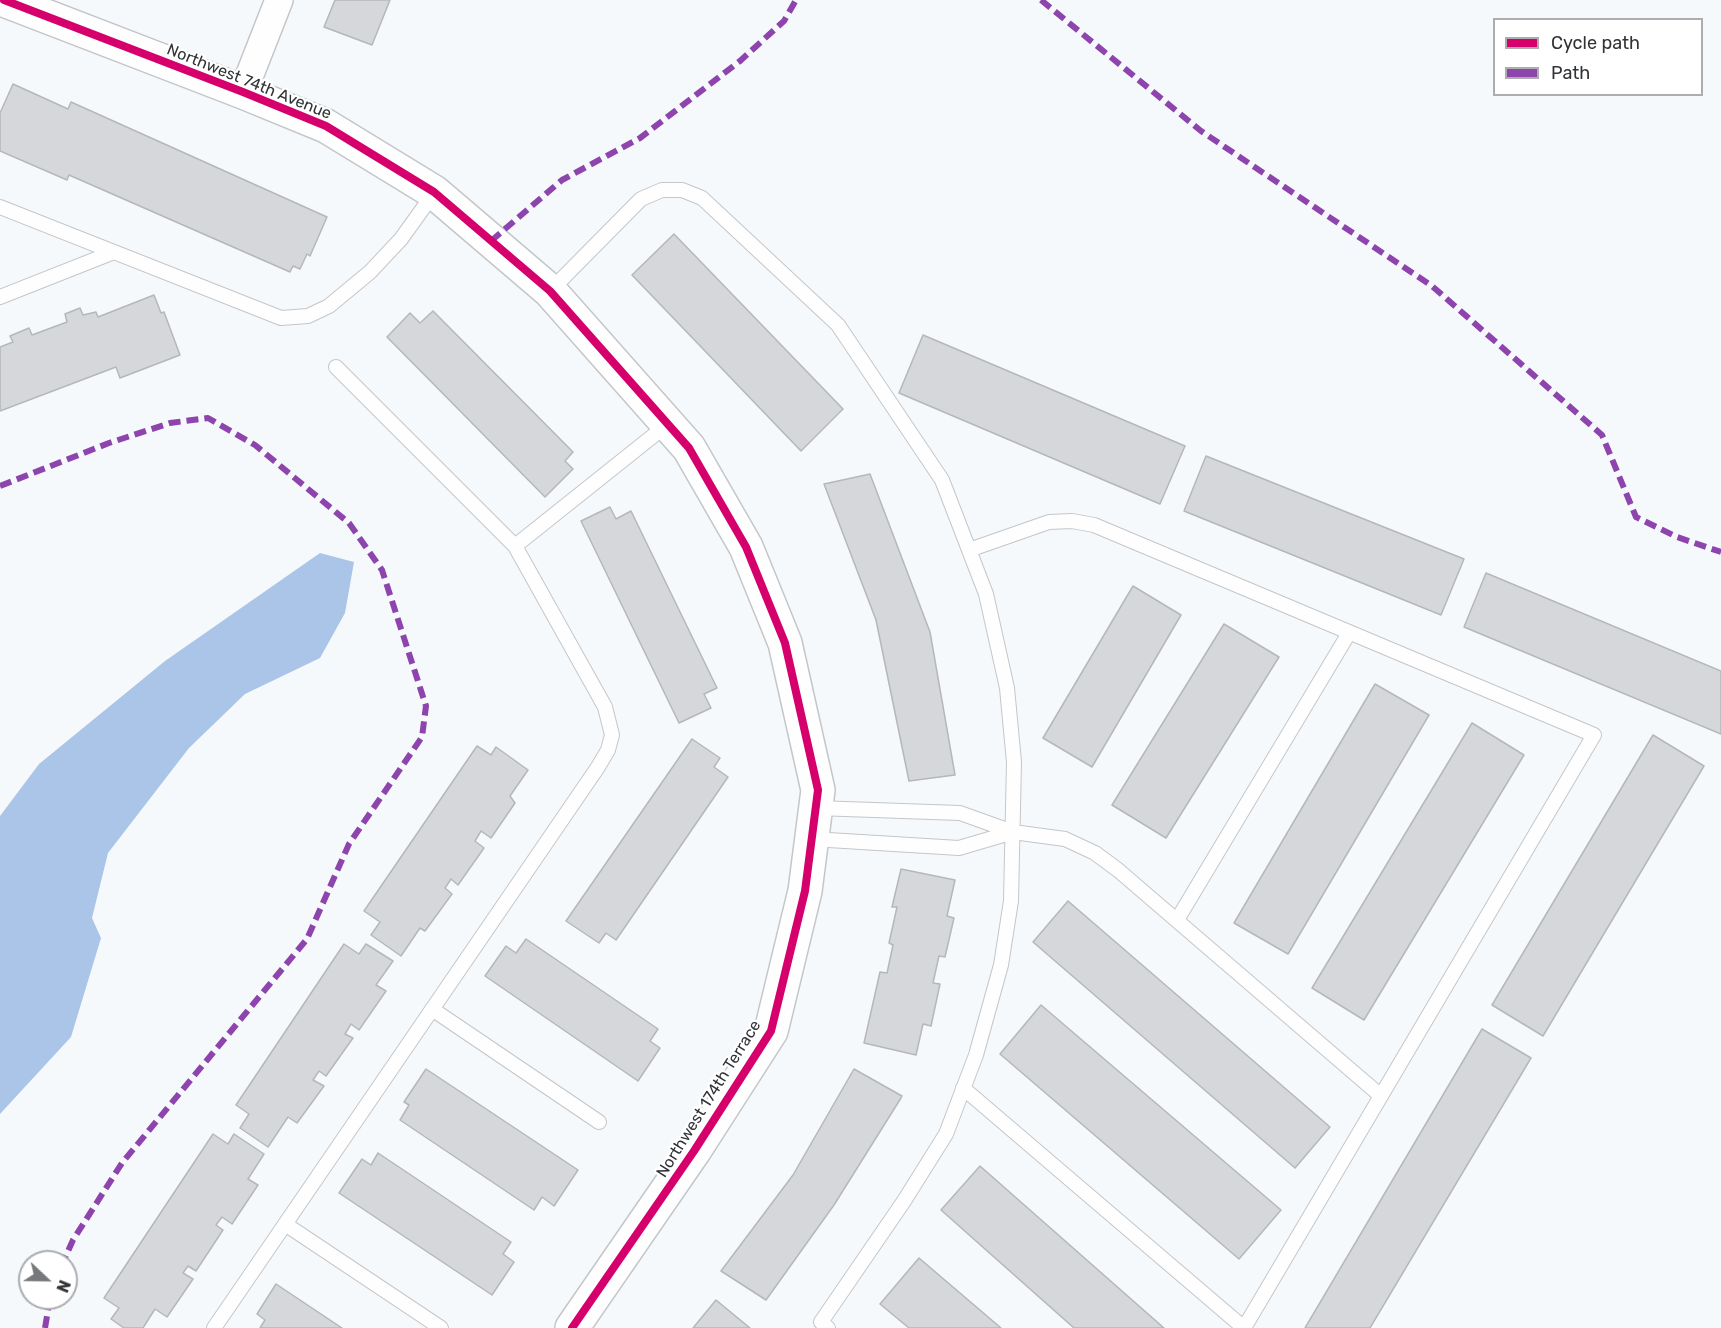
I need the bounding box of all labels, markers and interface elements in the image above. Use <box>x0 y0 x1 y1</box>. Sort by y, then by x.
legend <box>1493 18 1703 96</box>
text: Cycle path <box>1551 32 1640 54</box>
street label: Northwest 74th Avenue <box>164 40 334 124</box>
text: Path <box>1551 62 1590 84</box>
street label: Northwest 174th Terrace <box>653 1017 765 1181</box>
north arrow <box>18 1250 78 1310</box>
text: N <box>52 1277 74 1295</box>

